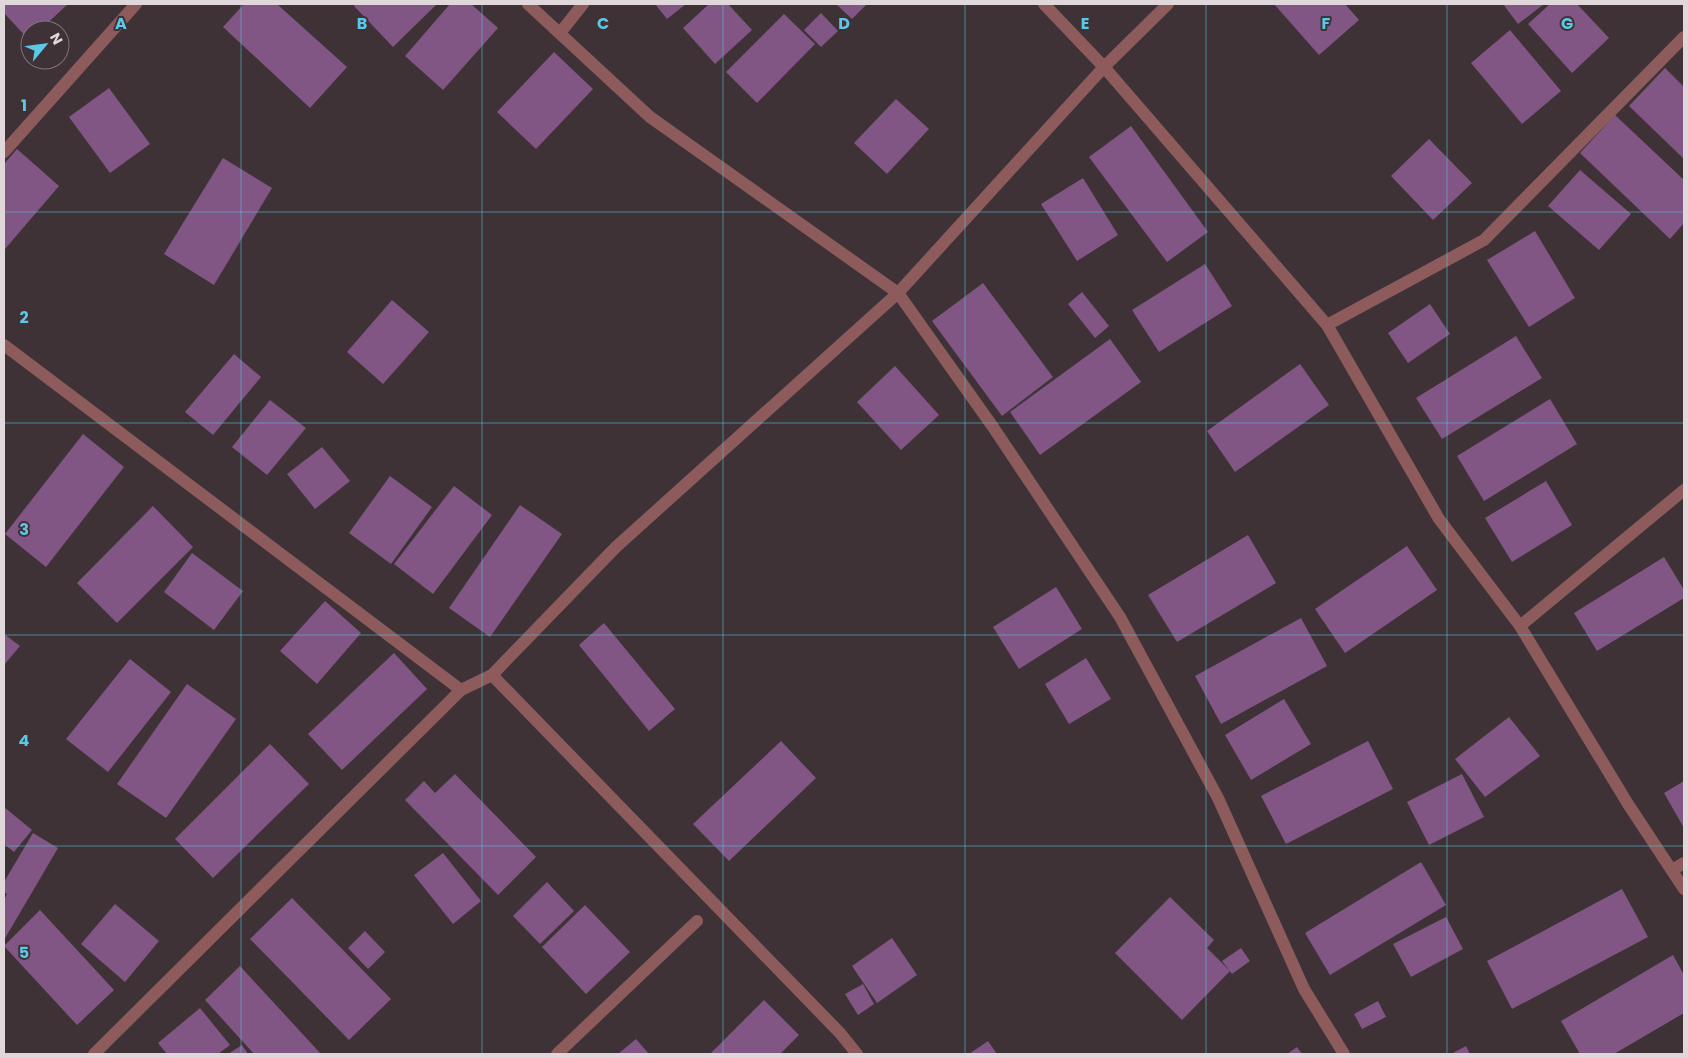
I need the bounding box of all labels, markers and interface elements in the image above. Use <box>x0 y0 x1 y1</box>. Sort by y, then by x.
text: A <box>115 12 127 35</box>
text: B <box>357 12 367 35</box>
text: C <box>597 12 609 35</box>
text: D <box>838 12 850 35</box>
text: E <box>1081 12 1089 35</box>
text: F <box>1322 12 1331 35</box>
text: G <box>1561 12 1573 35</box>
north arrow <box>20 20 70 70</box>
text: N <box>45 29 68 48</box>
text: 1 <box>21 94 27 117</box>
text: 2 <box>19 306 29 329</box>
text: 3 <box>19 518 29 541</box>
text: 4 <box>19 729 30 752</box>
text: 5 <box>19 941 29 964</box>

